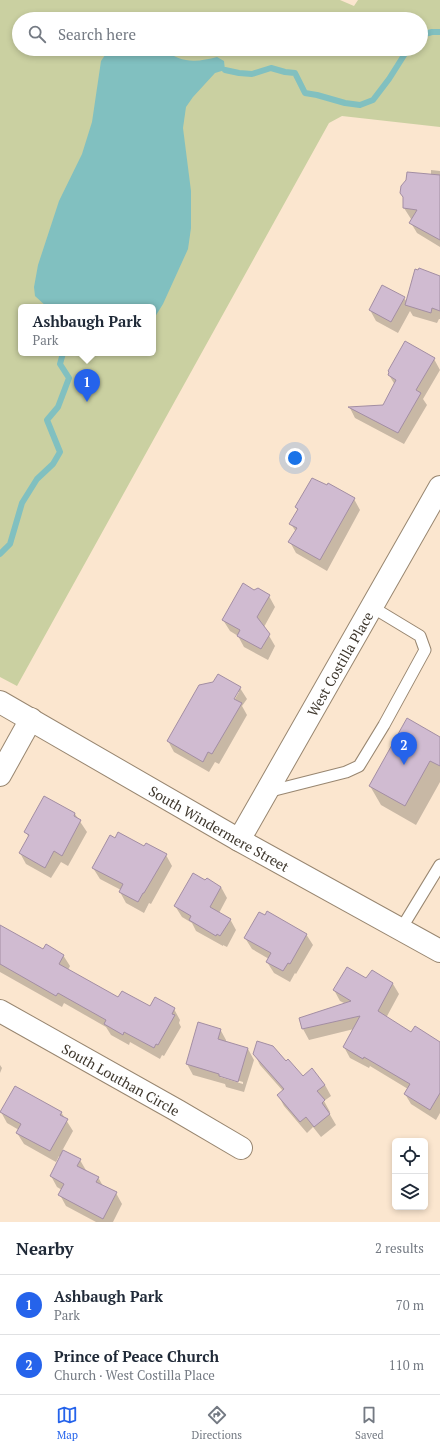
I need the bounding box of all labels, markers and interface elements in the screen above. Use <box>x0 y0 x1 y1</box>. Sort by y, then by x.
search box <box>12 12 428 56</box>
icon: search <box>26 23 48 45</box>
text: Search here <box>58 24 136 44</box>
popup <box>18 304 156 356</box>
text: Ashbaugh Park <box>32 311 142 331</box>
text: Park <box>32 331 59 349</box>
pin: 1 <box>74 369 100 402</box>
your location <box>285 448 305 468</box>
street label: West Costilla Place <box>302 608 377 719</box>
pin: 2 <box>391 732 417 765</box>
street label: South Windermere Street <box>146 781 293 876</box>
street label: South Louthan Circle <box>59 1038 184 1120</box>
map controls <box>392 1138 428 1210</box>
button: locate <box>392 1138 428 1174</box>
button: layers <box>392 1174 428 1210</box>
text: Nearby <box>16 1237 74 1260</box>
text: 2 results <box>375 1239 424 1257</box>
text: Ashbaugh Park <box>54 1286 163 1306</box>
text: 1 <box>25 1296 33 1314</box>
text: 70 m <box>396 1296 424 1314</box>
text: Park <box>54 1306 80 1324</box>
text: Prince of Peace Church <box>54 1346 219 1366</box>
text: 2 <box>25 1356 33 1374</box>
text: 110 m <box>389 1356 424 1374</box>
text: Church · West Costilla Place <box>54 1366 215 1384</box>
tab: Map <box>56 1404 78 1442</box>
tab: Directions <box>191 1404 242 1442</box>
tab: Saved <box>355 1404 384 1442</box>

